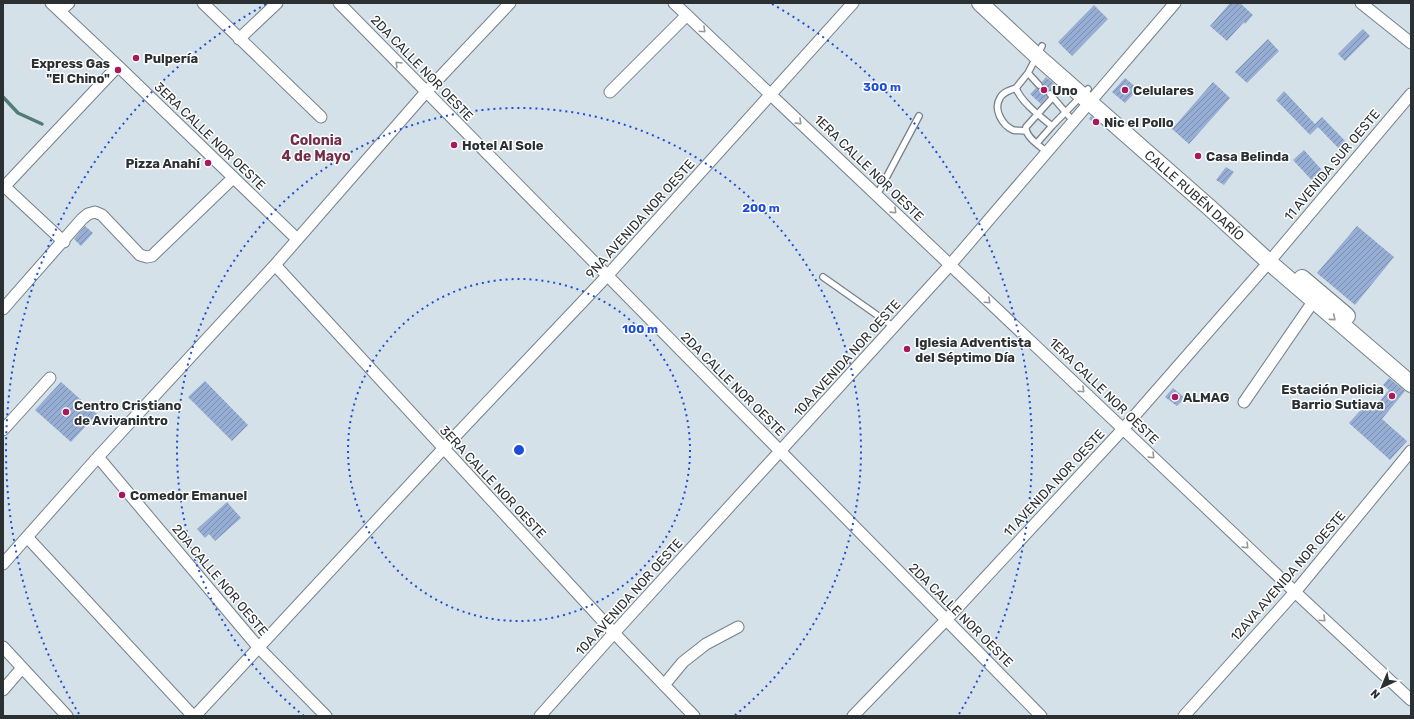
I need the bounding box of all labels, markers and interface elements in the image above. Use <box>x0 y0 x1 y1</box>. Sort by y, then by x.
street label: 2DA CALLE NOR OESTE <box>368 12 476 124</box>
one-way arrow <box>698 25 706 33</box>
place label: Pulpería <box>144 51 198 66</box>
marker: Pulpería <box>131 53 141 63</box>
place label: Express Gas "El Chino" <box>31 56 110 86</box>
one-way arrow <box>395 61 403 69</box>
marker: Express Gas "El Chino" <box>113 65 123 75</box>
street label: 3ERA CALLE NOR OESTE <box>151 79 269 193</box>
text: 300 m <box>863 80 901 94</box>
place label: Uno <box>1052 83 1078 98</box>
place label: Celulares <box>1133 83 1194 98</box>
marker: Uno <box>1039 85 1049 95</box>
marker: Celulares <box>1120 85 1130 95</box>
street label: 11 AVENIDA SUR OESTE <box>1281 106 1383 224</box>
street label: 1ERA CALLE NOR OESTE <box>811 112 927 224</box>
place label: Nic el Pollo <box>1104 115 1174 130</box>
one-way arrow <box>795 117 802 124</box>
marker: Nic el Pollo <box>1091 117 1101 127</box>
district label: Colonia 4 de Mayo <box>282 132 350 165</box>
place label: Hotel Al Sole <box>462 138 544 153</box>
marker: Hotel Al Sole <box>449 140 459 150</box>
street label: CALLE RUBÉN DARÍO <box>1142 147 1248 243</box>
place label: Casa Belinda <box>1206 149 1289 164</box>
marker: Casa Belinda <box>1193 151 1203 161</box>
place label: Pizza Anahí <box>125 156 201 171</box>
street label: 9NA AVENIDA NOR OESTE <box>583 156 697 282</box>
marker: Pizza Anahí <box>203 158 213 168</box>
text: 200 m <box>742 201 780 215</box>
one-way arrow <box>889 206 897 214</box>
street label: 10A AVENIDA NOR OESTE <box>791 296 904 420</box>
one-way arrow <box>983 296 991 304</box>
one-way arrow <box>1328 314 1336 321</box>
text: 100 m <box>622 322 658 336</box>
street label: 2DA CALLE NOR OESTE <box>678 329 788 439</box>
place label: Iglesia Adventista del Séptimo Día <box>915 335 1032 365</box>
street label: 1ERA CALLE NOR OESTE <box>1046 335 1162 447</box>
marker: Iglesia Adventista del Séptimo Día <box>902 344 912 354</box>
place label: Estación Policia Barrio Sutiava <box>1281 382 1384 412</box>
one-way arrow <box>1077 385 1085 393</box>
place label: ALMAG <box>1183 390 1229 405</box>
marker: Estación Policia Barrio Sutiava <box>1387 391 1397 401</box>
marker: ALMAG <box>1170 392 1180 402</box>
place label: Centro Cristiano de Avivanintro <box>74 398 181 428</box>
marker: Centro Cristiano de Avivanintro <box>61 407 71 417</box>
street label: 3ERA CALLE NOR OESTE <box>437 423 549 541</box>
street label: 11 AVENIDA NOR OESTE <box>1000 426 1108 540</box>
centre of rings <box>512 443 526 457</box>
one-way arrow <box>1147 451 1154 458</box>
place label: Comedor Emanuel <box>130 488 247 503</box>
marker: Comedor Emanuel <box>117 490 127 500</box>
street label: 12AVA AVENIDA NOR OESTE <box>1227 508 1349 644</box>
street label: 2DA CALLE NOR OESTE <box>169 521 271 639</box>
street label: 10A AVENIDA NOR OESTE <box>573 535 686 659</box>
one-way arrow <box>1241 541 1249 548</box>
street label: 2DA CALLE NOR OESTE <box>906 560 1016 670</box>
one-way arrow <box>1319 614 1326 621</box>
north arrow <box>1362 667 1402 707</box>
text: N <box>1368 686 1383 701</box>

